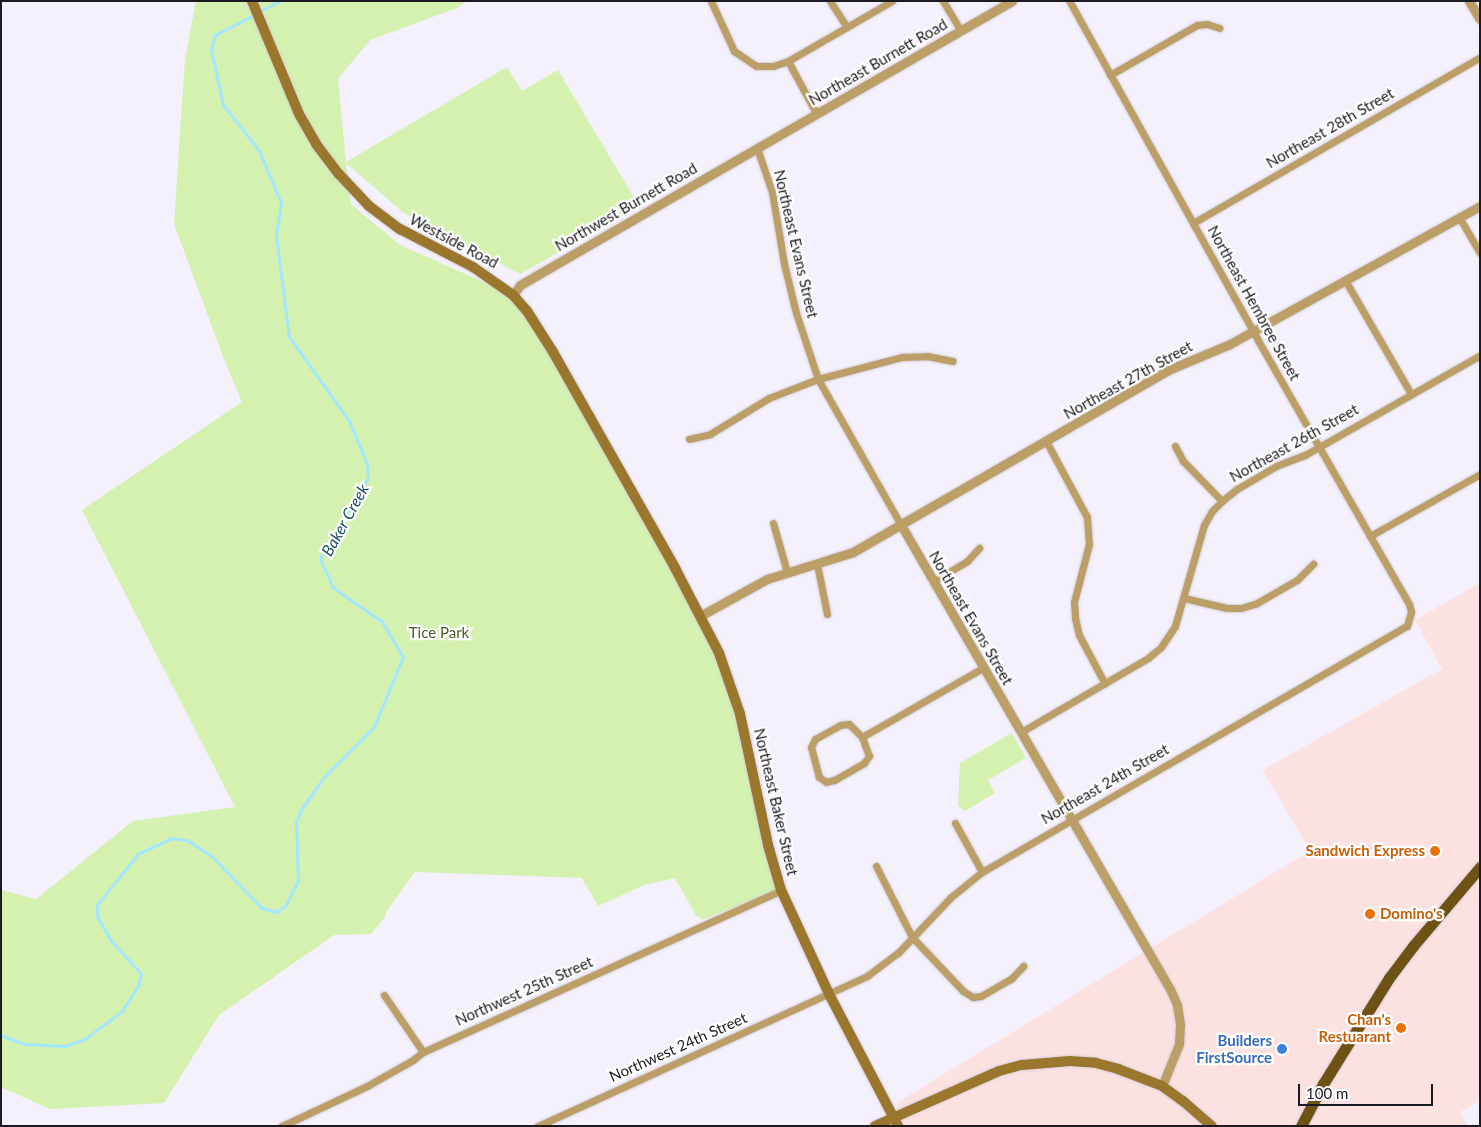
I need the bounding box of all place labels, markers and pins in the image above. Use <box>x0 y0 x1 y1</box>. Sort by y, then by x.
place label: Sandwich Express <box>1306 842 1425 860</box>
marker: Sandwich Express <box>1429 845 1441 857</box>
place label: Domino's <box>1380 905 1443 923</box>
marker: Domino's <box>1364 908 1376 920</box>
place label: Chan's Restuarant <box>1319 1010 1391 1045</box>
marker: Chan's Restuarant <box>1395 1022 1407 1034</box>
place label: Builders FirstSource <box>1196 1031 1272 1066</box>
marker: Builders FirstSource <box>1276 1043 1288 1055</box>

